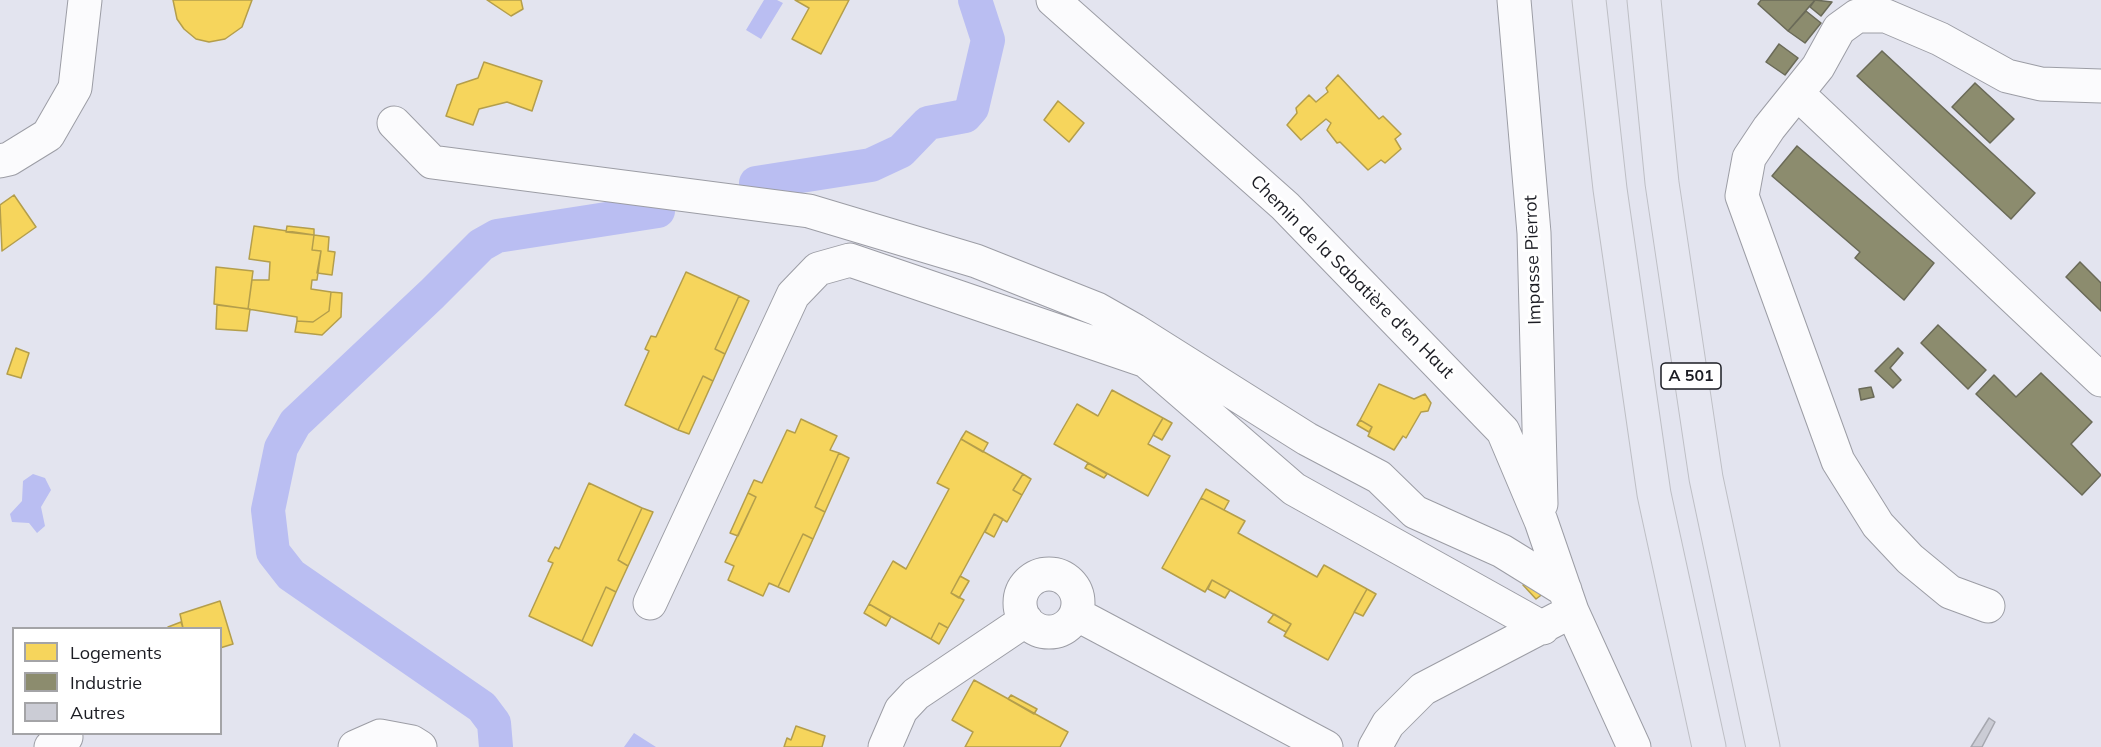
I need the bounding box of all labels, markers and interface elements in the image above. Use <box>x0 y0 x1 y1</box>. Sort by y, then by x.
street label: Chemin de la Sabatière d'en Haut <box>1246 171 1458 383</box>
street label: Impasse Pierrot <box>1520 195 1546 325</box>
road number: A 501 <box>1661 363 1721 389</box>
legend <box>12 627 222 735</box>
text: Logements <box>70 641 162 664</box>
text: Industrie <box>70 671 142 694</box>
text: Autres <box>70 701 125 724</box>

